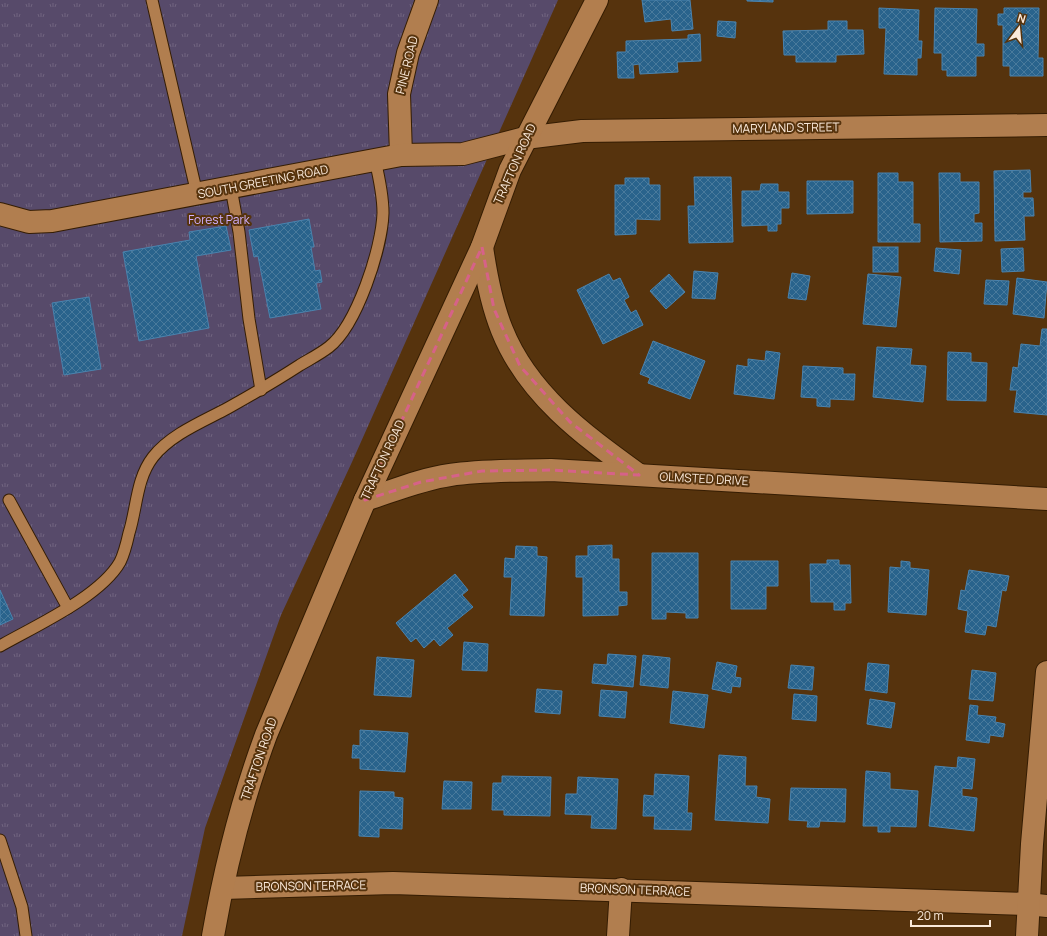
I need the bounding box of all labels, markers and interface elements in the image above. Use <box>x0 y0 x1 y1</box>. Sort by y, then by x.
north arrow <box>999 8 1039 48</box>
text: N <box>1016 10 1028 26</box>
street label: PINE ROAD <box>391 34 422 96</box>
street label: MARYLAND STREET <box>732 118 841 137</box>
street label: TRAFTON ROAD <box>489 121 540 207</box>
street label: SOUTH GREETING ROAD <box>196 161 330 203</box>
park label: Forest Park <box>188 211 251 228</box>
street label: TRAFTON ROAD <box>357 417 409 503</box>
street label: OLMSTED DRIVE <box>659 468 749 489</box>
street label: TRAFTON ROAD <box>236 715 281 802</box>
street label: BRONSON TERRACE <box>256 876 367 895</box>
street label: BRONSON TERRACE <box>580 879 691 900</box>
scale bar <box>911 902 990 928</box>
text: 20 m <box>917 907 944 924</box>

